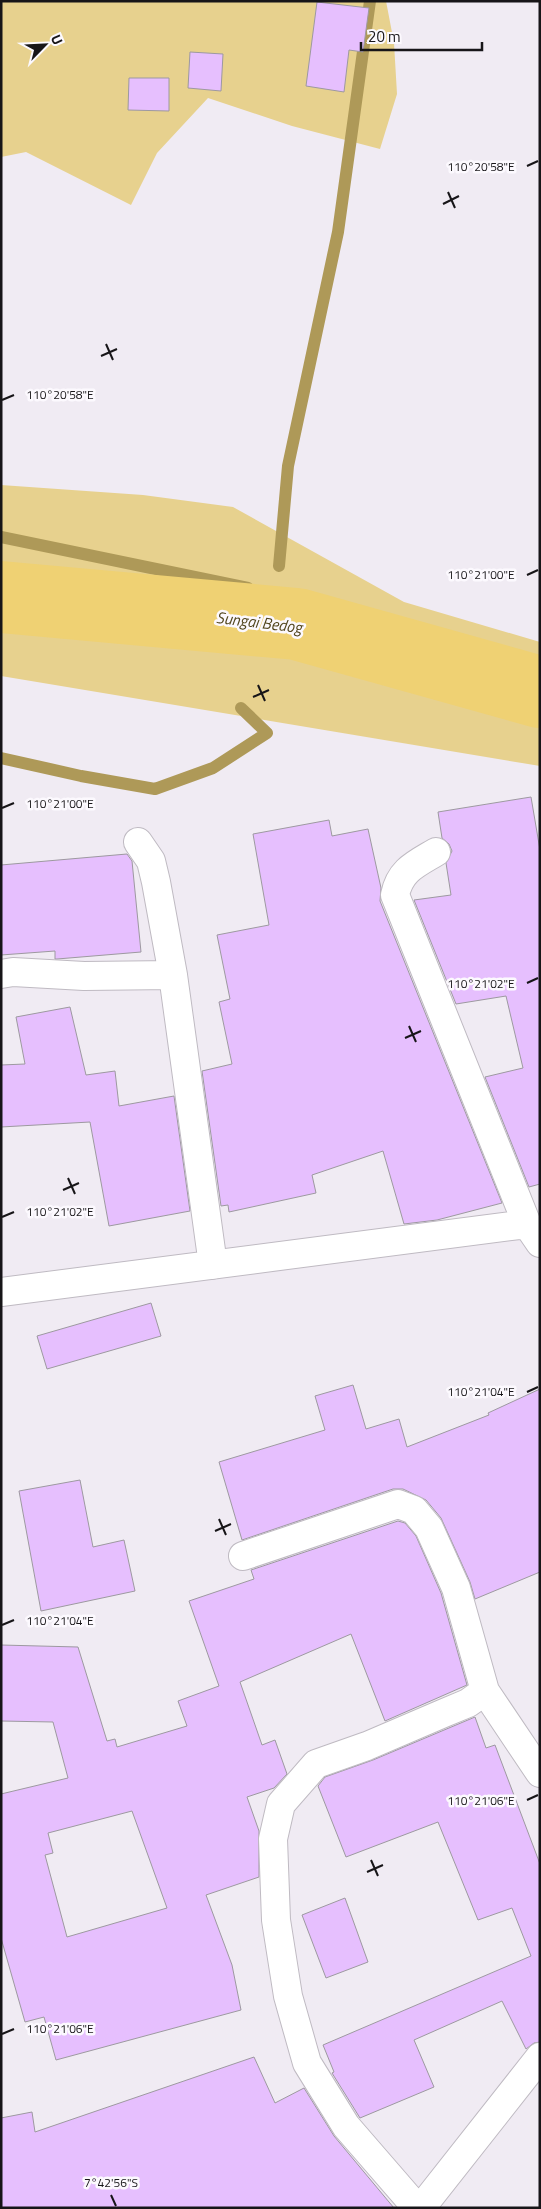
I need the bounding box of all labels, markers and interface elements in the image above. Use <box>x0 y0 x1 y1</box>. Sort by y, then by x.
north arrow <box>20 20 70 70</box>
scale bar <box>361 20 482 52</box>
text: 20 m <box>368 25 401 48</box>
text: U <box>46 31 69 48</box>
text: 110°20'58"E <box>447 157 515 176</box>
text: 110°20'58"E <box>26 385 94 404</box>
text: 110°21'00"E <box>447 565 515 584</box>
water label: Sungai Bedog <box>215 605 306 639</box>
text: 110°21'00"E <box>26 794 94 813</box>
text: 110°21'02"E <box>447 974 515 993</box>
text: 110°21'02"E <box>26 1202 94 1221</box>
text: 110°21'04"E <box>447 1382 515 1401</box>
text: 110°21'04"E <box>26 1611 94 1630</box>
text: 110°21'06"E <box>447 1791 515 1810</box>
text: 110°21'06"E <box>26 2019 94 2038</box>
text: 7°42'56"S <box>84 2173 138 2192</box>

